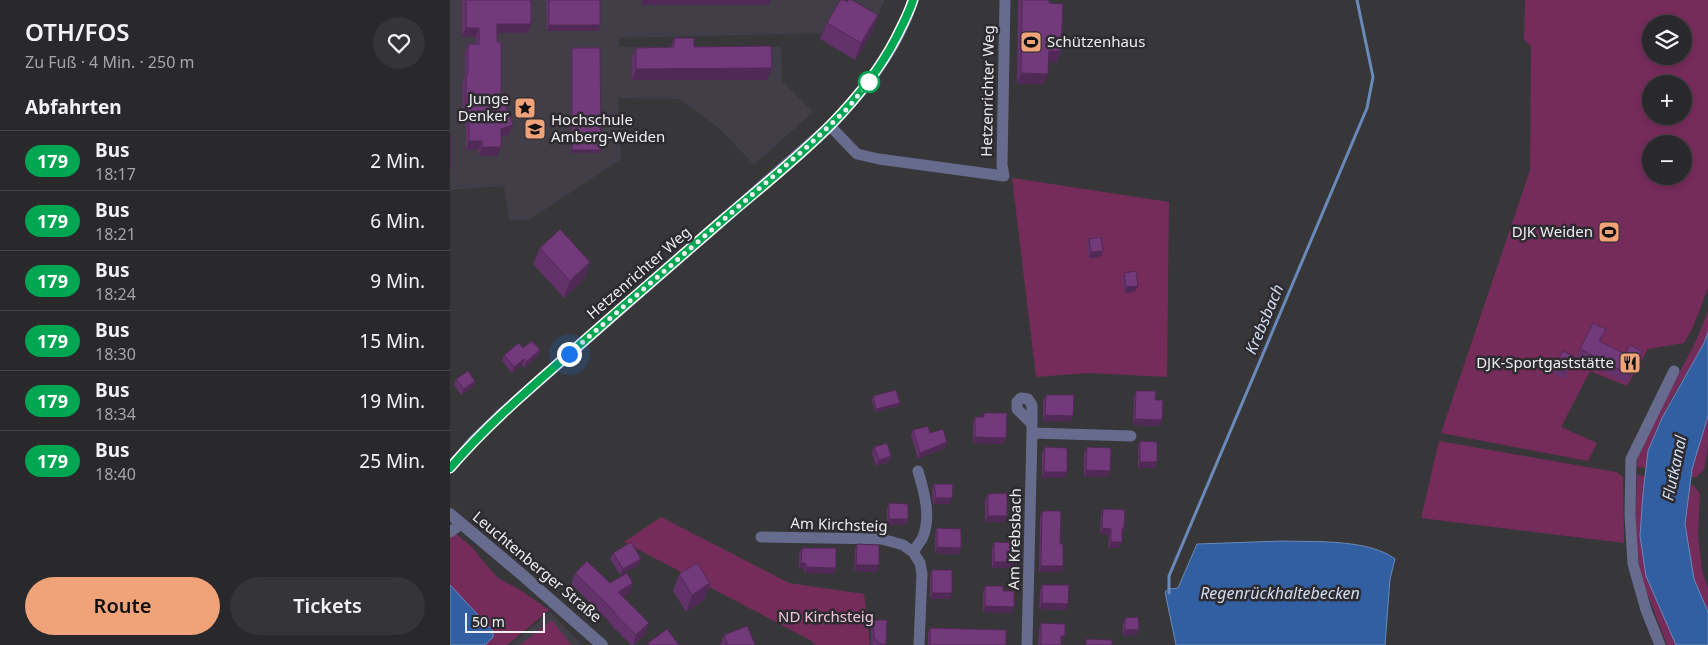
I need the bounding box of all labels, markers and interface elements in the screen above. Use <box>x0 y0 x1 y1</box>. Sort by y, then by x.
text: OTH/FOS <box>25 15 130 48</box>
map controls <box>1642 15 1692 185</box>
button: layers <box>1642 15 1692 65</box>
button: heart <box>373 17 425 69</box>
street label: Hetzenrichter Weg <box>976 25 998 157</box>
sports icon: Schützenhaus <box>1019 30 1043 54</box>
place label: Schützenhaus <box>1047 31 1145 51</box>
text: Zu Fuß · 4 Min. · 250 m <box>25 51 194 73</box>
unlabelled marker <box>858 71 880 93</box>
button: + <box>1642 75 1692 125</box>
place label: Junge Denker <box>458 88 509 125</box>
text: Abfahrten <box>25 94 122 120</box>
place icon: Junge Denker <box>513 96 537 120</box>
place label: Hochschule Amberg-Weiden <box>551 109 665 146</box>
school or university icon: Hochschule Amberg-Weiden <box>523 117 547 141</box>
button: − <box>1642 135 1692 185</box>
text: Bus <box>95 137 130 163</box>
text: 2 Min. <box>370 148 425 174</box>
text: 179 <box>37 149 68 173</box>
text: 18:17 <box>95 163 136 185</box>
text: Bus <box>95 197 130 223</box>
text: 6 Min. <box>370 208 425 234</box>
text: 179 <box>37 209 68 233</box>
sports icon: DJK Weiden <box>1597 220 1621 244</box>
place label: DJK Weiden <box>1512 221 1593 241</box>
street label: Hetzenrichter Weg <box>582 222 695 323</box>
text: 18:21 <box>95 223 136 245</box>
text: Bus <box>95 257 130 283</box>
text: 9 Min. <box>370 268 425 294</box>
text: 179 <box>37 269 68 293</box>
water label: Krebsbach <box>1239 281 1289 357</box>
text: 18:24 <box>95 283 136 305</box>
text: Bus <box>95 317 130 343</box>
text: 15 Min. <box>359 328 425 354</box>
text: 179 <box>37 329 68 353</box>
your location <box>557 342 582 367</box>
text: 18:30 <box>95 343 136 365</box>
restaurant icon: DJK-Sportgaststätte <box>1618 351 1642 375</box>
place label: DJK-Sportgaststätte <box>1476 352 1614 372</box>
text: Bus <box>95 377 130 403</box>
text: 19 Min. <box>359 388 425 414</box>
text: 179 <box>37 389 68 413</box>
text: 18:34 <box>95 403 136 425</box>
water label: Flutkanal <box>1656 433 1692 502</box>
text: Bus <box>95 437 130 463</box>
text: 25 Min. <box>359 448 425 474</box>
text: 179 <box>37 449 68 473</box>
text: 18:40 <box>95 463 136 485</box>
street label: Am Krebsbach <box>1003 488 1025 590</box>
street label: Leuchtenberger Straße <box>469 506 606 626</box>
street label: Am Kirchsteig <box>790 512 888 536</box>
button: Route <box>25 577 220 635</box>
button: Tickets <box>230 577 425 635</box>
water label: Regenrückhaltebecken <box>1200 582 1360 604</box>
park label: ND Kirchsteig <box>778 606 874 626</box>
scale bar <box>465 610 545 633</box>
text: 50 m <box>472 612 505 631</box>

